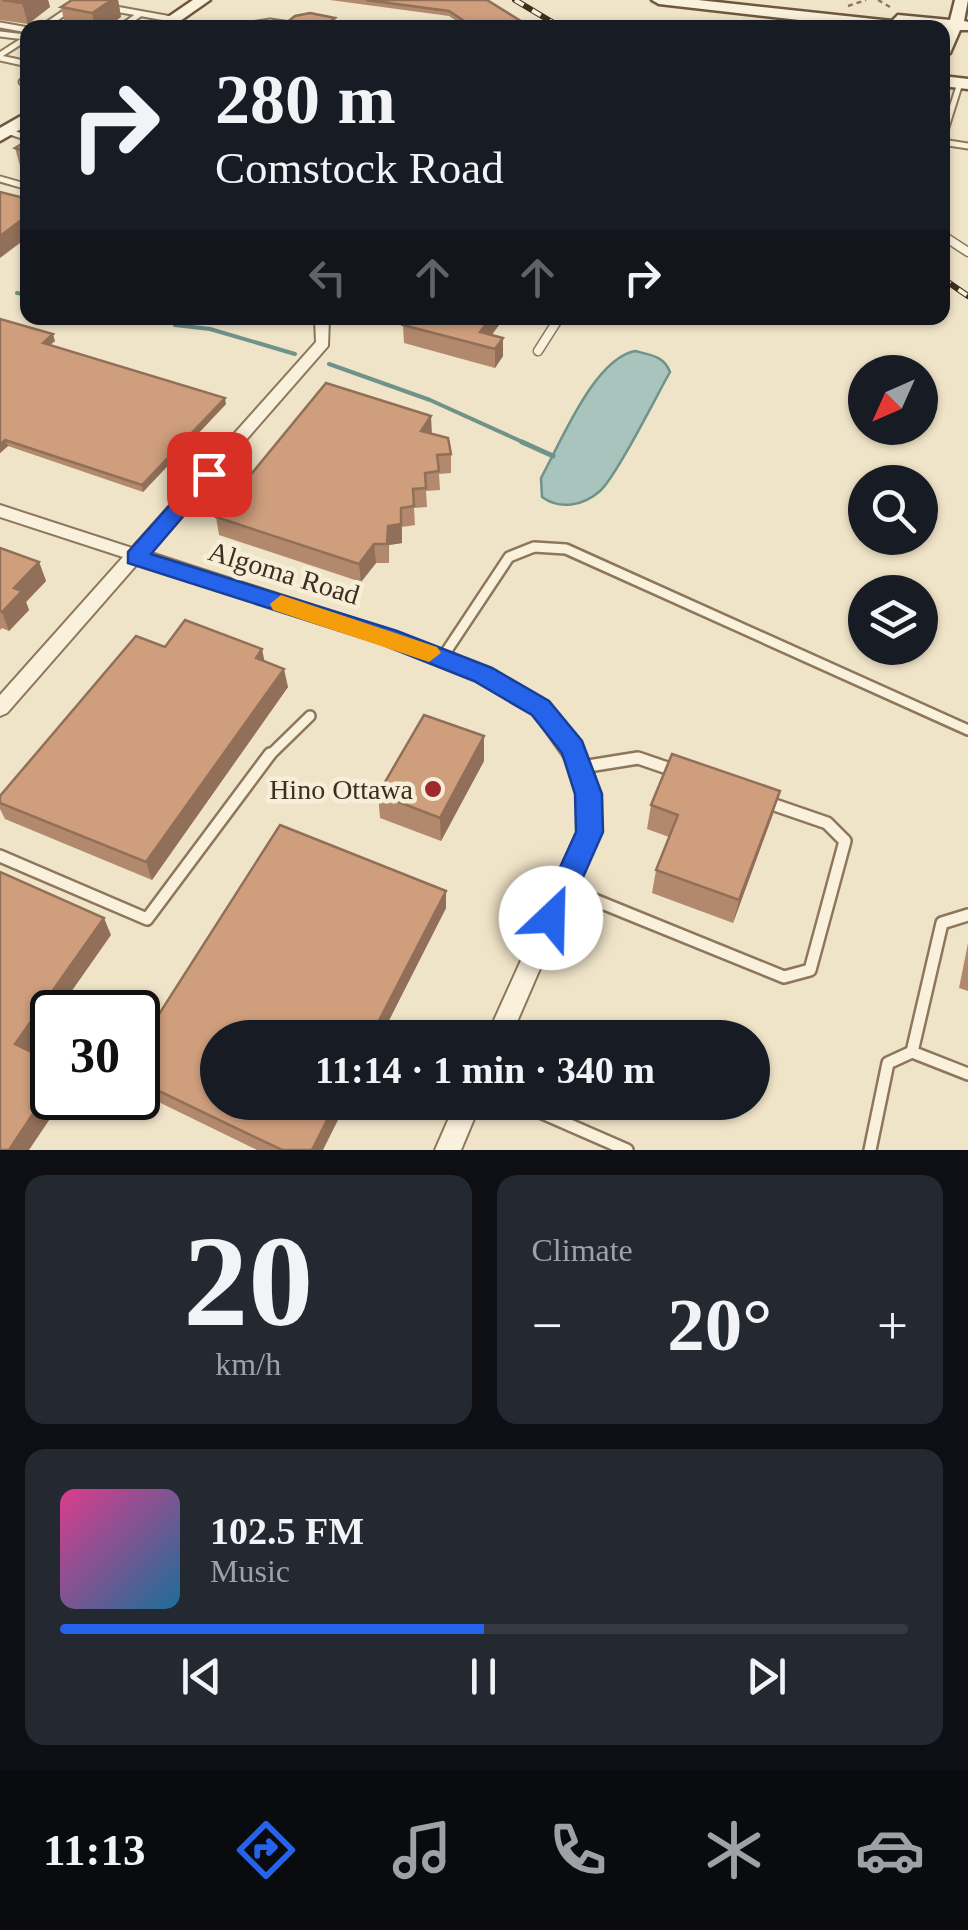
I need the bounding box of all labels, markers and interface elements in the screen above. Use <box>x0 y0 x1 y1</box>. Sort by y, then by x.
icon: right <box>50 60 180 190</box>
text: 280 m <box>215 61 396 138</box>
text: Comstock Road <box>215 143 504 193</box>
icon: left <box>300 250 355 305</box>
icon: ahead <box>405 250 460 305</box>
icon: ahead <box>510 250 565 305</box>
icon: right <box>615 250 670 305</box>
north arrow <box>848 355 938 445</box>
map controls <box>848 355 938 665</box>
pin <box>167 432 252 517</box>
icon: arrive <box>182 447 237 502</box>
button: search <box>848 465 938 555</box>
street label: Algoma Road <box>205 535 363 611</box>
button: layers <box>848 575 938 665</box>
place label: Hino Ottawa <box>269 774 414 805</box>
marker: Hino Ottawa <box>422 778 444 800</box>
position arrow <box>499 866 603 970</box>
speed limit sign: 30 <box>30 990 160 1120</box>
text: 11:14 · 1 min · 340 m <box>315 1049 655 1091</box>
text: 20 <box>183 1209 313 1353</box>
text: Climate <box>532 1232 633 1268</box>
text: 20° <box>667 1283 772 1366</box>
text: − <box>532 1295 563 1356</box>
text: + <box>877 1295 908 1356</box>
text: km/h <box>215 1346 281 1382</box>
text: 102.5 FM <box>210 1510 364 1552</box>
text: Music <box>210 1553 290 1589</box>
icon: previous <box>174 1649 229 1704</box>
icon: pause <box>456 1649 511 1704</box>
icon: next <box>739 1649 794 1704</box>
icon: directions <box>231 1815 301 1885</box>
icon: music <box>387 1815 457 1885</box>
icon: phone <box>543 1815 613 1885</box>
icon: climate <box>699 1815 769 1885</box>
icon: car <box>855 1815 925 1885</box>
text: 11:13 <box>43 1825 145 1875</box>

